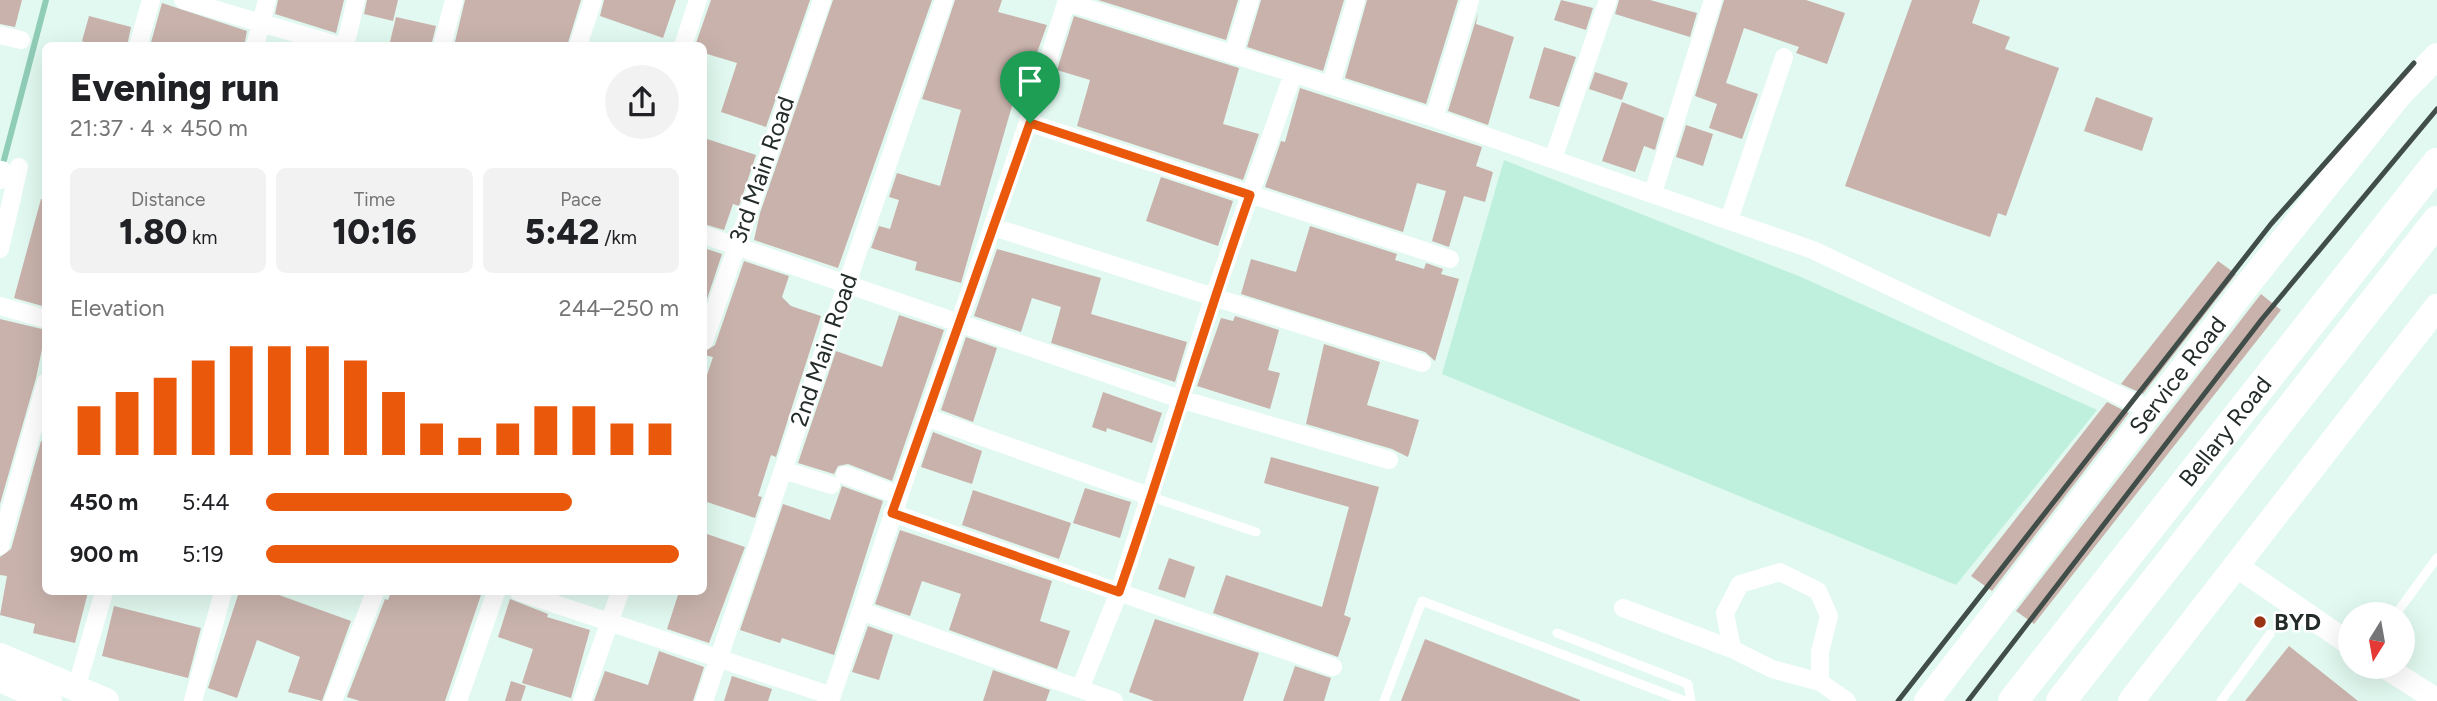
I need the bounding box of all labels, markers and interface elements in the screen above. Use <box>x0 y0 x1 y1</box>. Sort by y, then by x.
pin <box>1000 51 1060 123</box>
icon: arrive <box>1011 62 1049 100</box>
text: Evening run <box>70 65 279 111</box>
button: share <box>605 65 679 139</box>
street label: 3rd Main Road <box>723 92 800 247</box>
text: 21:37 · 4 × 450 m <box>70 114 248 142</box>
text: Distance <box>131 188 205 211</box>
text: Time <box>354 188 395 211</box>
text: Pace <box>560 188 601 211</box>
text: 1.80 <box>119 211 187 253</box>
text: 10:16 <box>332 211 417 253</box>
text: 5:42 <box>525 211 599 253</box>
text: km <box>187 226 217 249</box>
text: /km <box>599 226 637 249</box>
street label: 2nd Main Road <box>784 270 863 430</box>
text: Elevation <box>70 294 165 322</box>
text: 244–250 m <box>559 294 679 322</box>
street label: Service Road <box>2123 310 2232 440</box>
street label: Bellary Road <box>2173 370 2277 492</box>
text: 450 m <box>70 488 138 516</box>
text: 5:44 <box>182 488 230 516</box>
text: 900 m <box>70 540 139 568</box>
text: 5:19 <box>182 540 224 568</box>
north arrow <box>2338 602 2415 679</box>
map controls <box>2338 602 2415 679</box>
place label: BYD <box>2274 607 2321 636</box>
marker: BYD <box>2252 614 2268 630</box>

